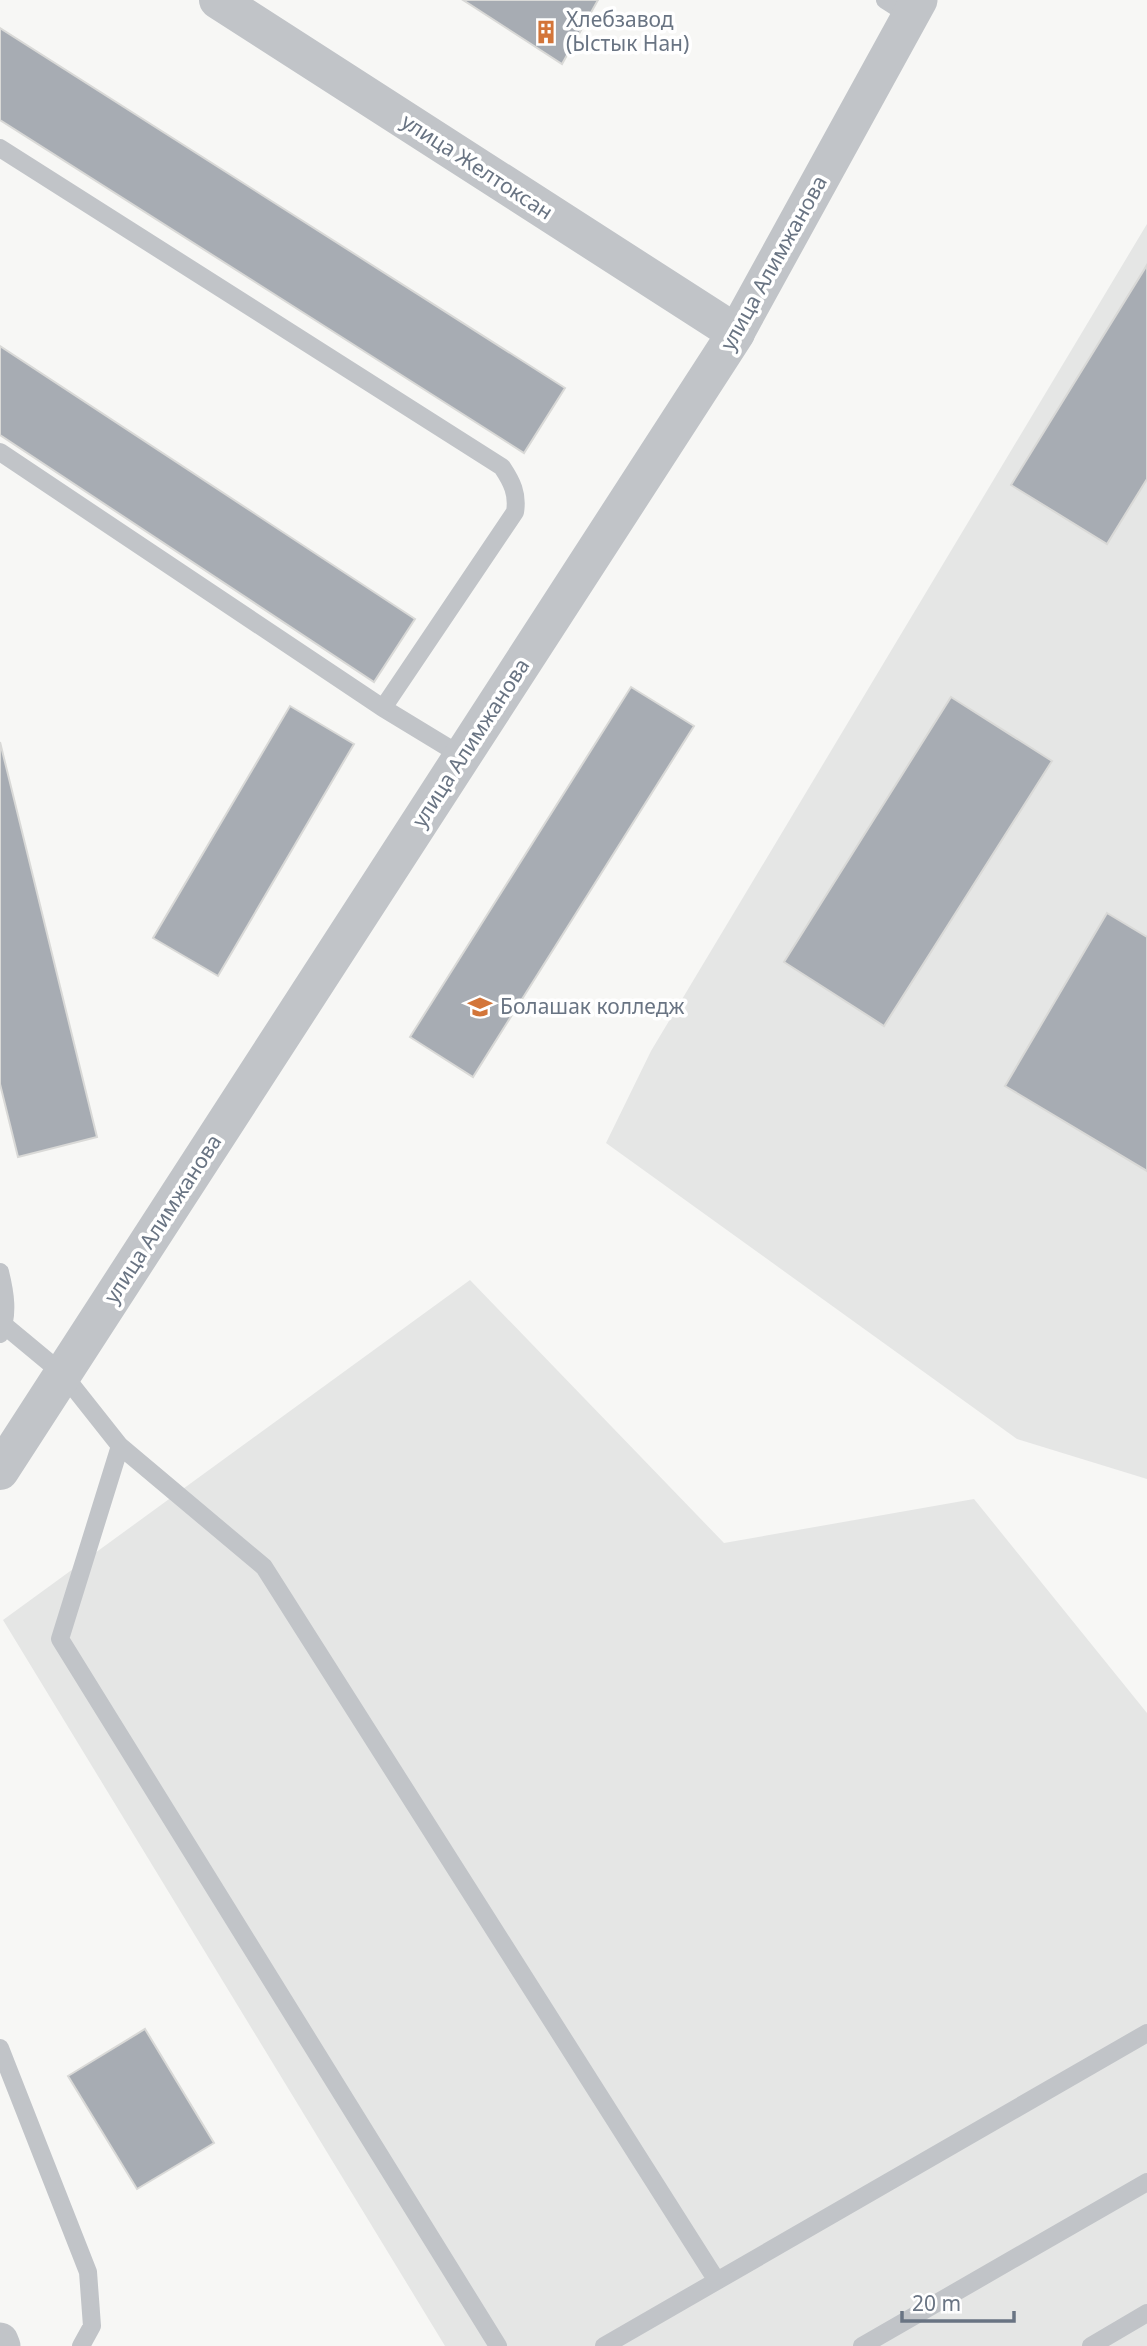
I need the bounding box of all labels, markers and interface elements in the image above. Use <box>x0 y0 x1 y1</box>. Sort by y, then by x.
place label: Хлебзавод (Ыстык Нан) <box>566 5 689 57</box>
building icon: Хлебзавод (Ыстык Нан) <box>532 18 560 46</box>
street label: улица Желтоксан <box>396 107 559 226</box>
street label: улица Алимжанова <box>713 170 833 355</box>
street label: улица Алимжанова <box>405 653 535 832</box>
place label: Болашак колледж <box>500 992 684 1020</box>
school or university icon: Болашак колледж <box>466 993 494 1021</box>
street label: улица Алимжанова <box>97 1129 227 1308</box>
scale bar <box>902 2280 1014 2324</box>
text: 20 m <box>912 2289 961 2317</box>

